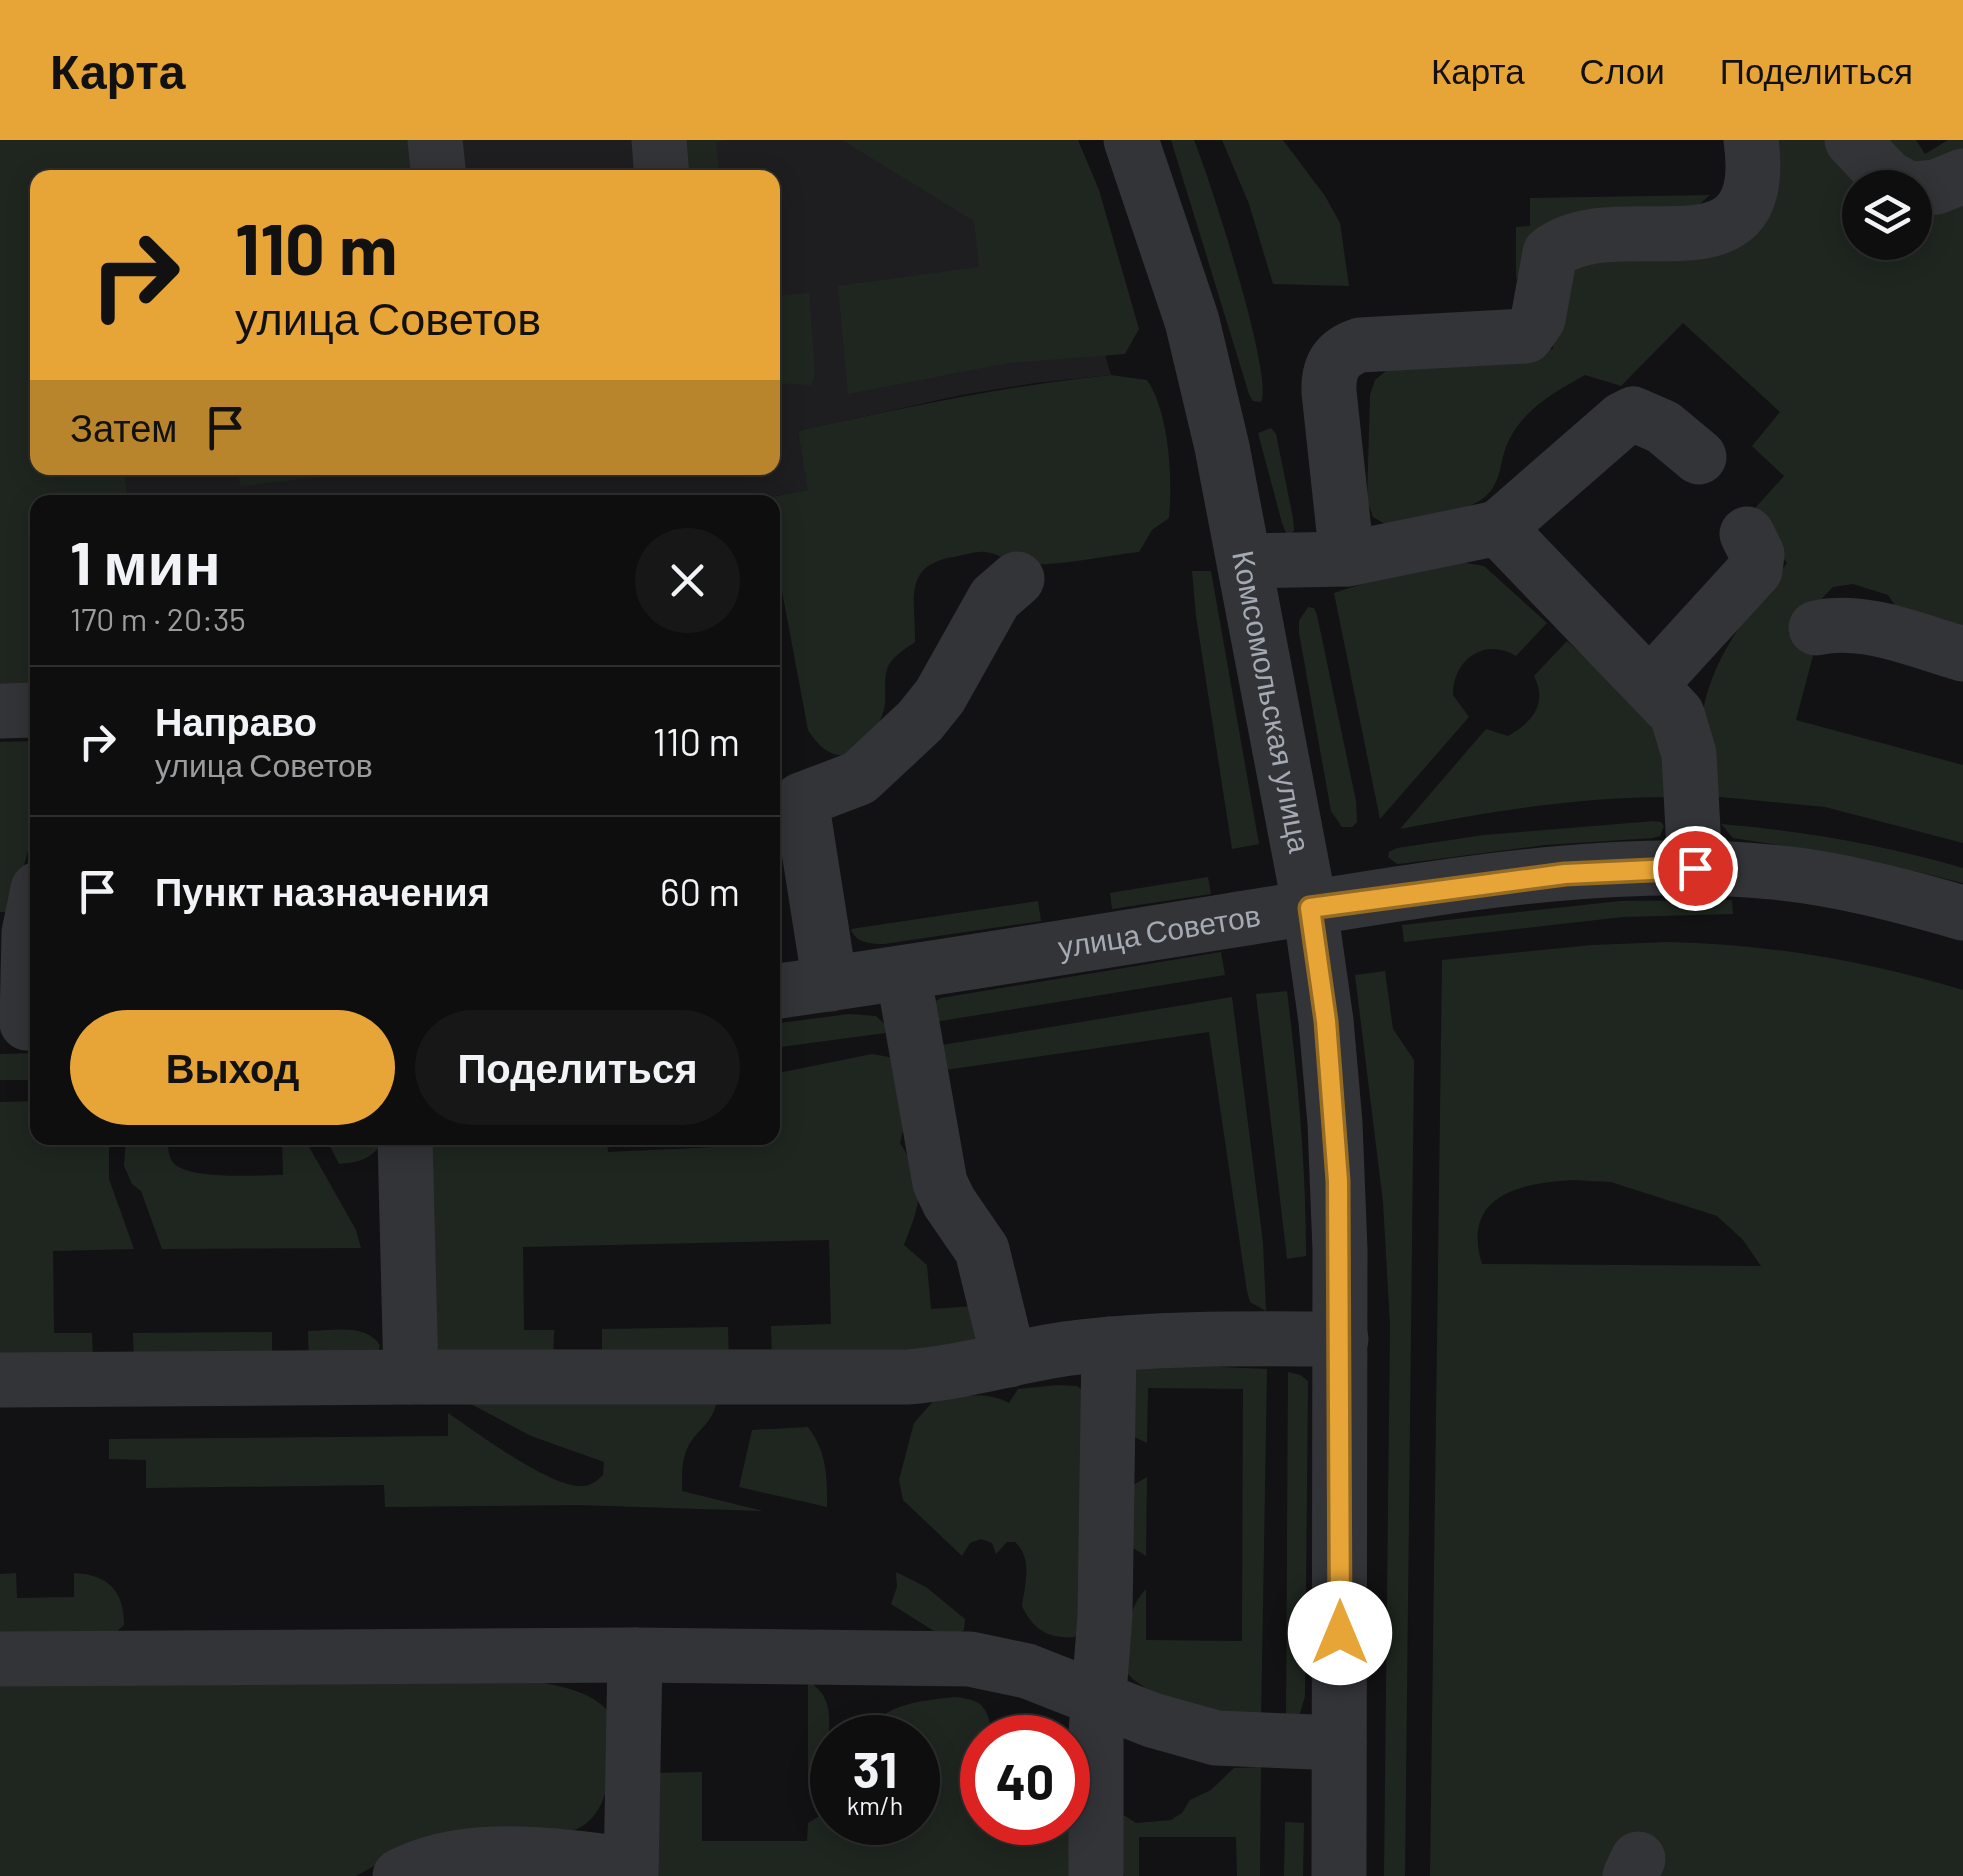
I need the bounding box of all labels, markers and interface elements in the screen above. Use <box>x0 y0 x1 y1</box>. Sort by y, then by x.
text: Карта <box>50 41 185 99</box>
text: Карта <box>1431 49 1525 91</box>
text: Слои <box>1580 49 1665 91</box>
text: Поделиться <box>1720 49 1913 91</box>
map controls <box>1842 170 1932 260</box>
button: layers <box>1842 170 1932 260</box>
text: 110 m <box>235 205 397 289</box>
icon: right <box>70 210 200 340</box>
text: улица Советов <box>235 290 541 344</box>
icon: arrive <box>198 400 253 455</box>
text: Затем <box>70 404 178 450</box>
text: 1 мин <box>70 525 221 597</box>
button: close <box>635 528 740 633</box>
street label: Комсомольская улица <box>1226 547 1319 856</box>
text: 170 m · 20:35 <box>70 599 246 637</box>
text: Направо <box>155 698 317 744</box>
icon: right <box>70 714 125 769</box>
text: 110 m <box>653 718 740 764</box>
text: улица Советов <box>155 745 373 783</box>
pin <box>1653 826 1738 911</box>
icon: arrive <box>1668 841 1723 896</box>
icon: arrive <box>70 864 125 919</box>
text: Пункт назначения <box>155 868 490 914</box>
text: 60 m <box>660 868 740 914</box>
street label: улица Советов <box>1055 896 1263 964</box>
button: Выход <box>70 1010 395 1125</box>
button: Поделиться <box>415 1010 740 1125</box>
position arrow <box>1288 1581 1392 1685</box>
speed limit sign: 40 <box>960 1715 1090 1845</box>
text: 31 <box>853 1738 897 1798</box>
text: km/h <box>847 1790 903 1820</box>

